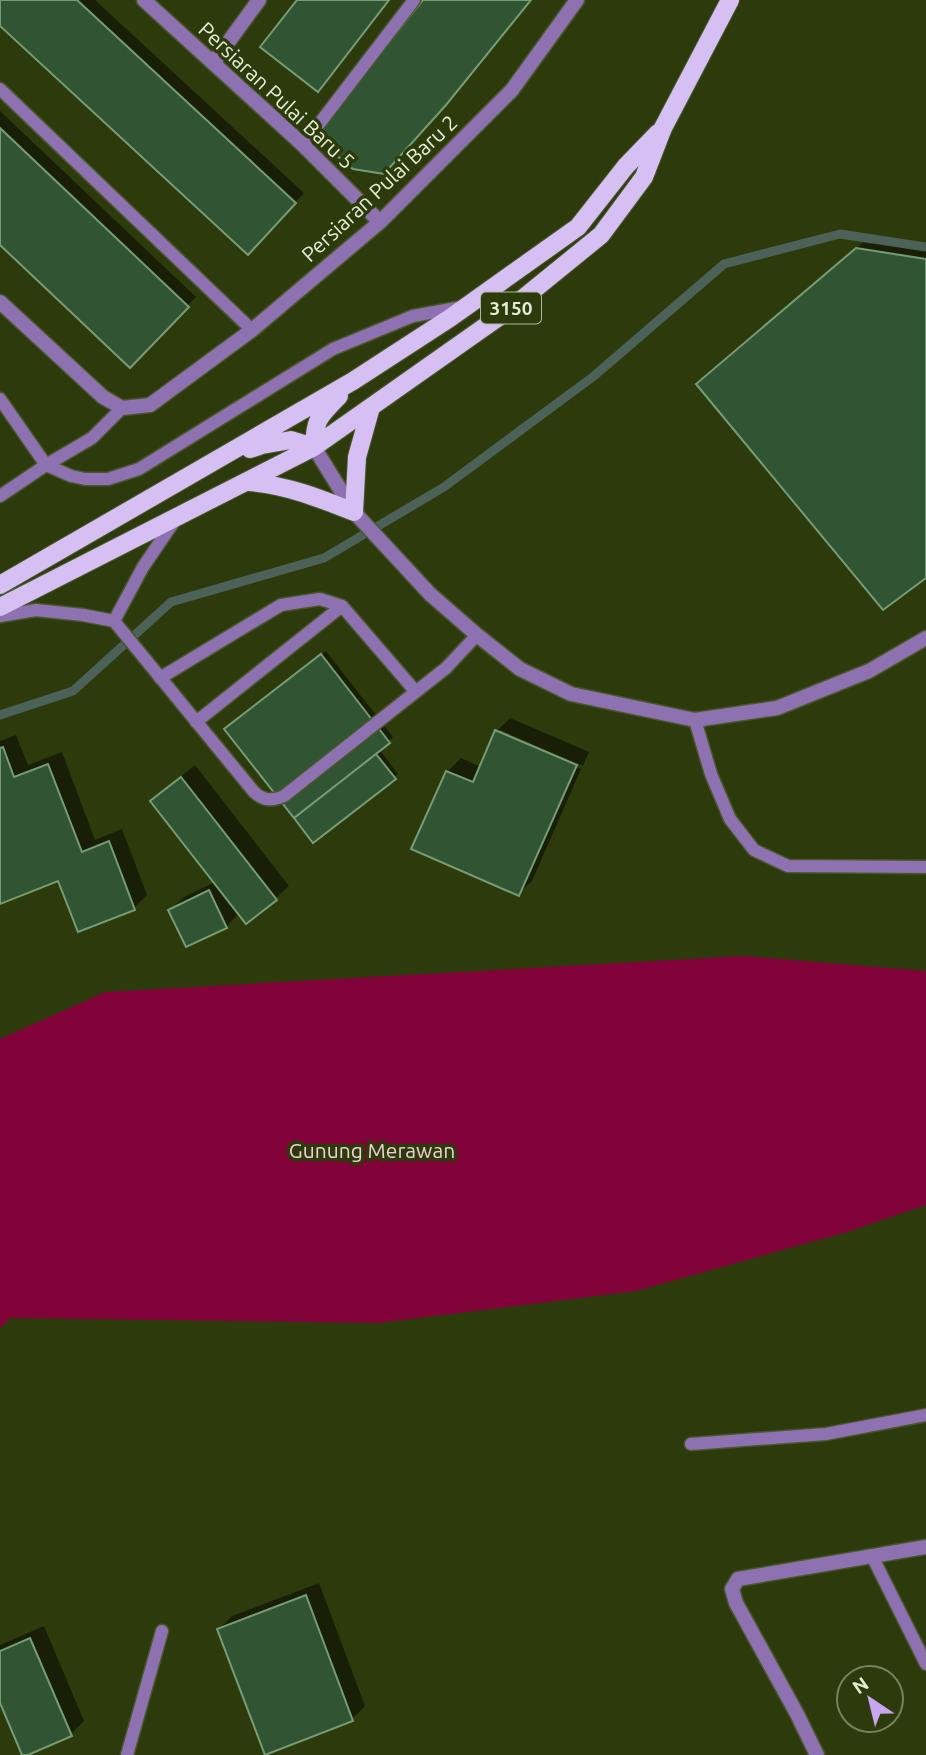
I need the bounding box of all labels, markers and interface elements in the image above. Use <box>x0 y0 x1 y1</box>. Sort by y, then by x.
street label: Persiaran Pulai Baru 5 <box>194 17 360 173</box>
street label: Persiaran Pulai Baru 2 <box>296 110 462 266</box>
road number: 3150 <box>481 292 541 324</box>
park label: Gunung Merawan <box>289 1138 455 1162</box>
north arrow <box>835 1664 905 1734</box>
text: N <box>848 1672 872 1698</box>

